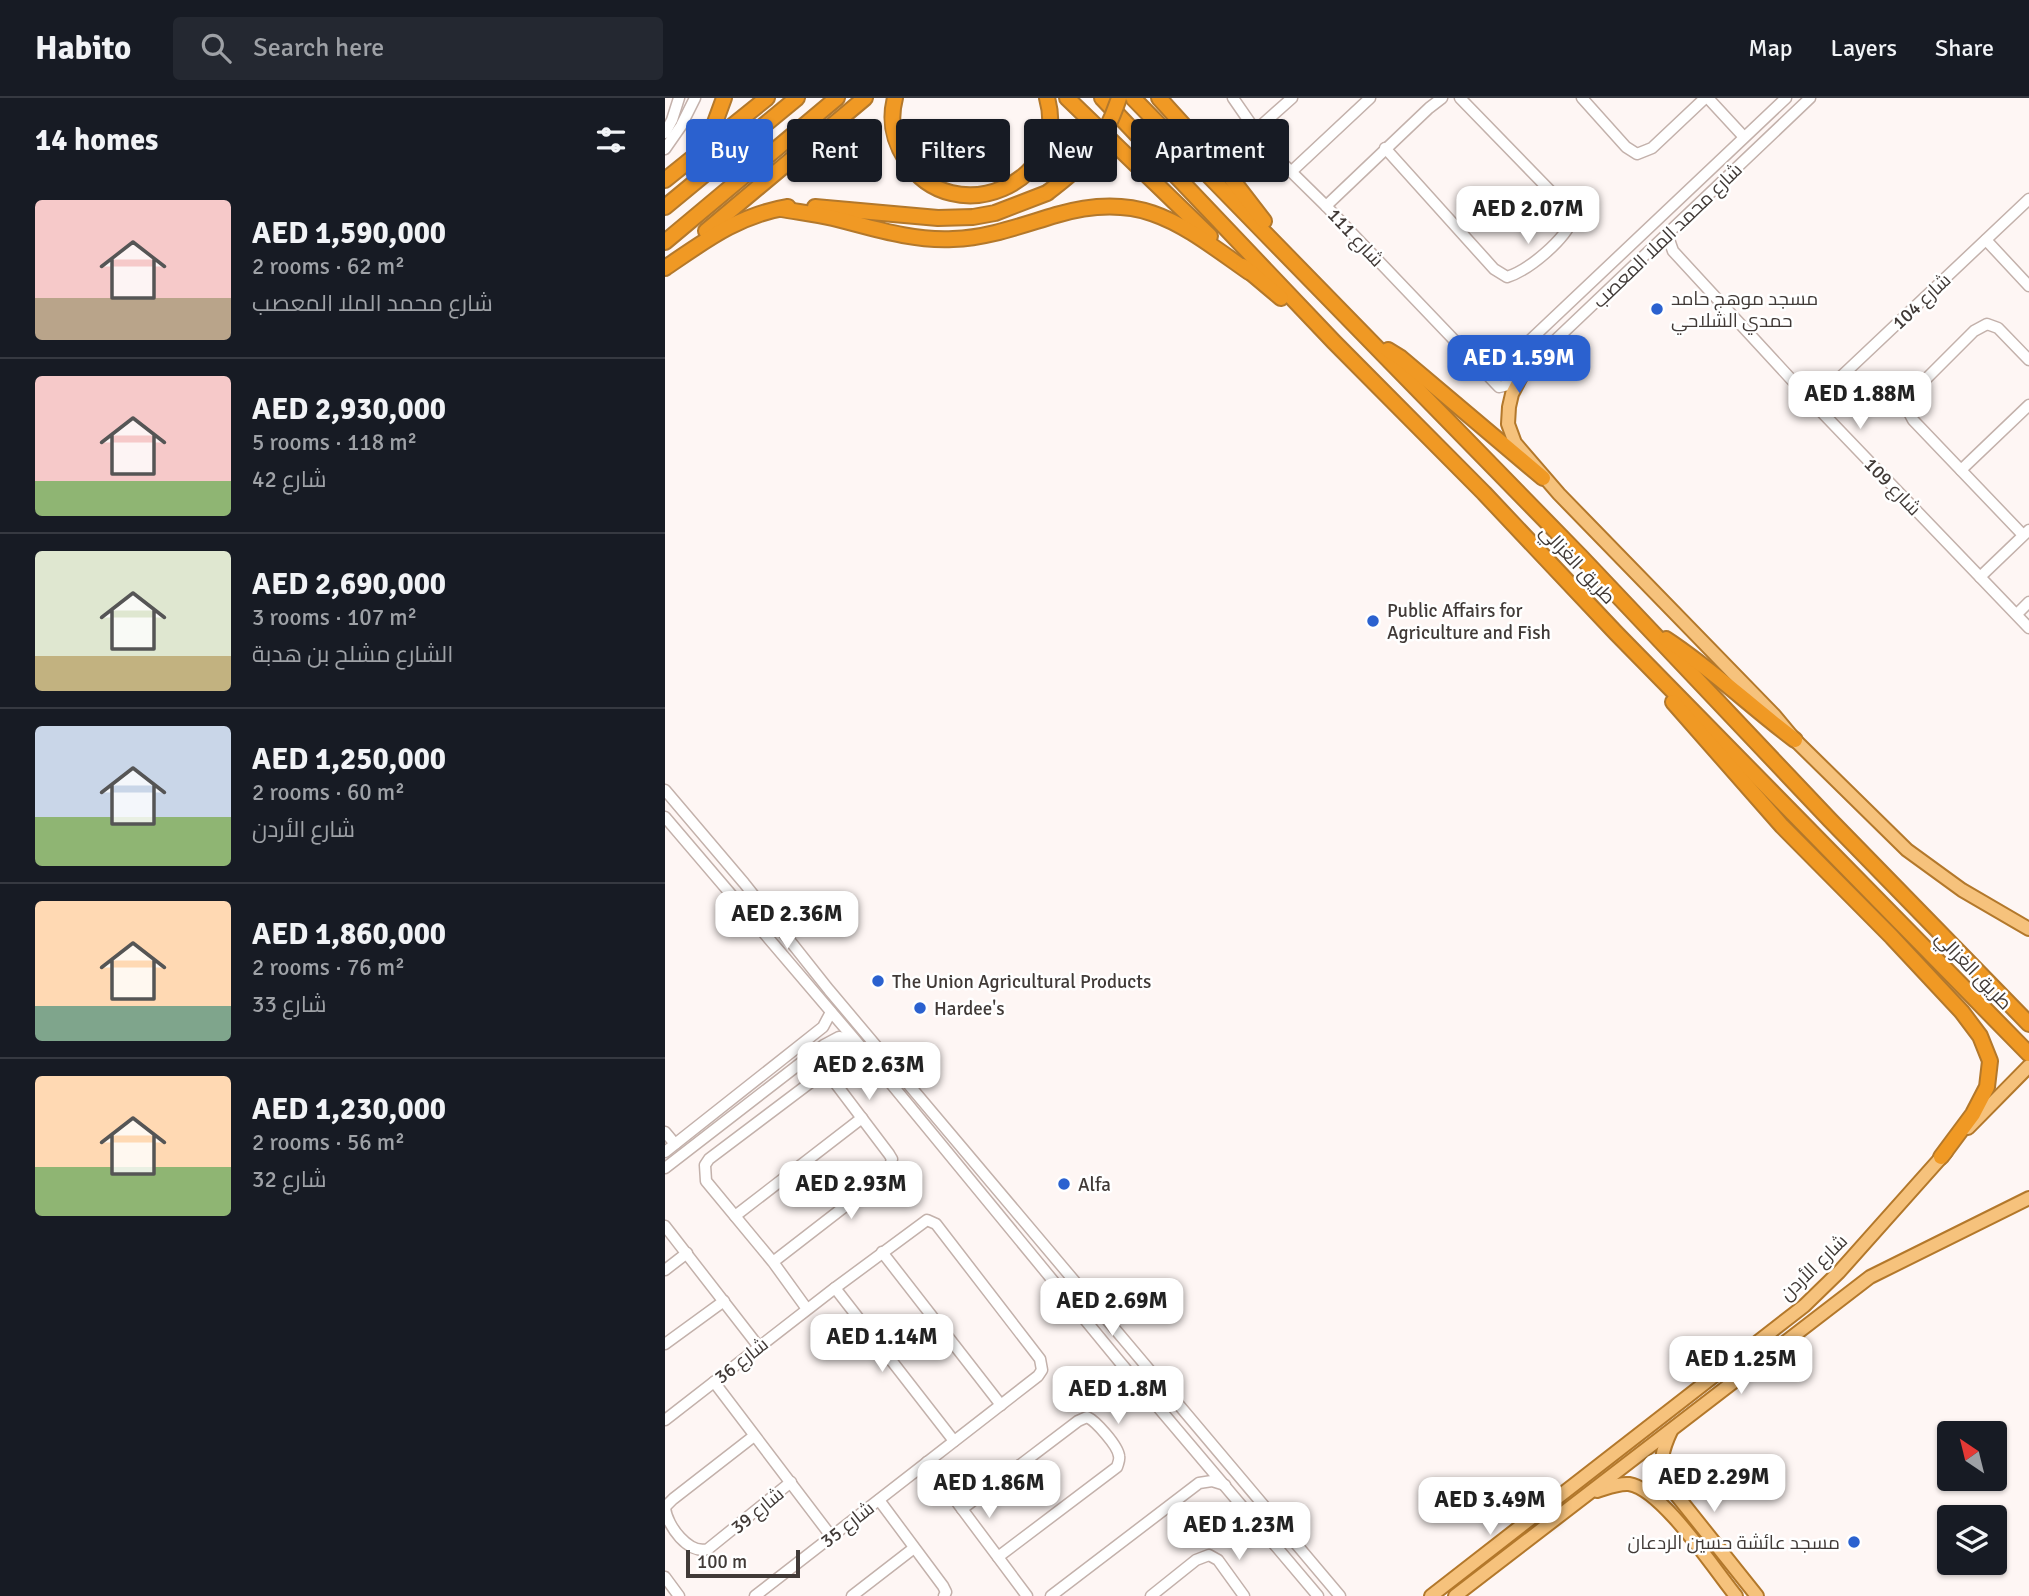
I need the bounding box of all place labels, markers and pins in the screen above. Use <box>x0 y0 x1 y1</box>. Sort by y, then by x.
pin: AED 2.07M <box>1448 186 1608 246</box>
place label: مسجد موهج حامد حمدي الشلاحي <box>1671 287 1818 335</box>
marker: مسجد موهج حامد حمدي الشلاحي <box>1649 301 1665 317</box>
pin: AED 1.59M <box>1439 336 1599 395</box>
pin: AED 1.88M <box>1780 372 1940 431</box>
place label: Public Affairs for Agriculture and Fish <box>1387 599 1551 645</box>
marker: Public Affairs for Agriculture and Fish <box>1365 613 1381 629</box>
pin: AED 2.36M <box>707 892 867 951</box>
place label: The Union Agricultural Products <box>892 970 1151 994</box>
marker: The Union Agricultural Products <box>870 973 886 989</box>
place label: Hardee's <box>934 997 1005 1021</box>
marker: Hardee's <box>912 1000 928 1016</box>
pin: AED 2.63M <box>789 1042 949 1102</box>
pin: AED 2.93M <box>771 1162 931 1221</box>
place label: Alfa <box>1078 1173 1111 1197</box>
marker: Alfa <box>1056 1176 1072 1192</box>
pin: AED 2.69M <box>1032 1278 1192 1338</box>
pin: AED 1.14M <box>802 1314 962 1374</box>
pin: AED 1.25M <box>1661 1336 1821 1396</box>
pin: AED 1.8M <box>1046 1366 1190 1426</box>
pin: AED 2.29M <box>1634 1454 1794 1514</box>
pin: AED 1.86M <box>909 1460 1069 1520</box>
pin: AED 3.49M <box>1410 1478 1570 1537</box>
pin: AED 1.23M <box>1159 1502 1319 1562</box>
place label: مسجد عائشة حسين الردعان <box>1628 1531 1840 1555</box>
marker: مسجد عائشة حسين الردعان <box>1846 1534 1862 1550</box>

